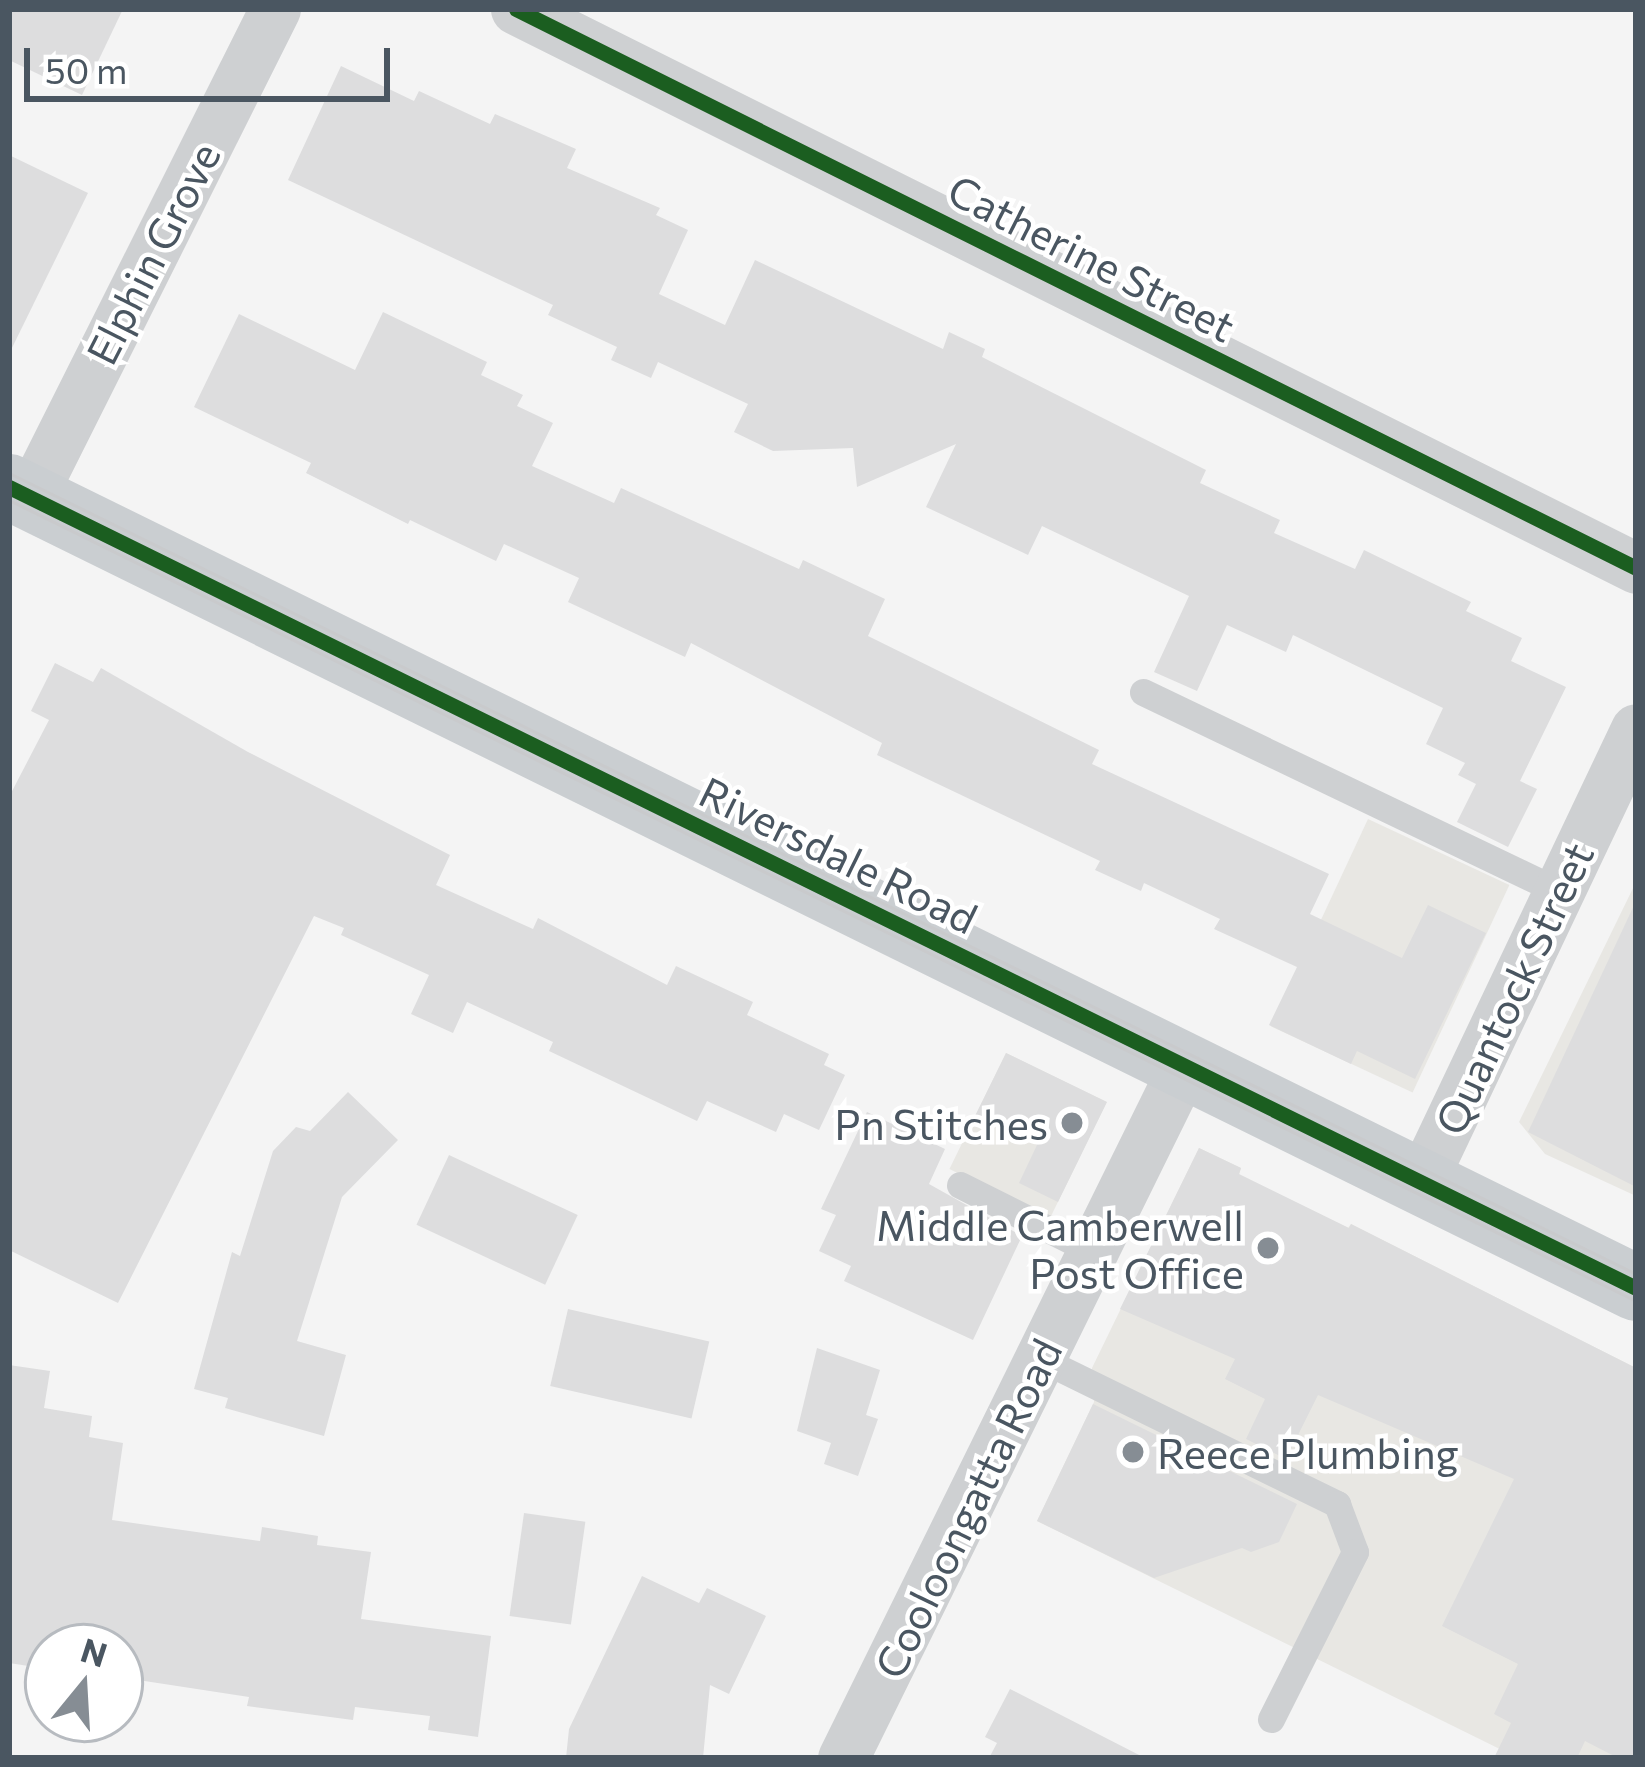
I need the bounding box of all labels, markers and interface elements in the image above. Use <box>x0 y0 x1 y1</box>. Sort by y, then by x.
scale bar <box>30 24 396 98</box>
text: 50 m <box>45 47 127 91</box>
street label: Elphin Grove <box>75 134 229 372</box>
street label: Catherine Street <box>940 163 1244 351</box>
street label: Riversdale Road <box>692 765 986 943</box>
street label: Quantock Street <box>1423 834 1603 1142</box>
place label: Pn Stitches <box>834 1098 1048 1148</box>
marker: Pn Stitches <box>1059 1110 1085 1136</box>
place label: Middle Camberwell Post Office <box>876 1199 1244 1298</box>
marker: Middle Camberwell Post Office <box>1255 1235 1281 1261</box>
street label: Cooloongatta Road <box>863 1330 1071 1686</box>
place label: Reece Plumbing <box>1157 1427 1459 1477</box>
marker: Reece Plumbing <box>1120 1439 1146 1465</box>
north arrow <box>24 1623 144 1743</box>
text: N <box>76 1628 112 1674</box>

